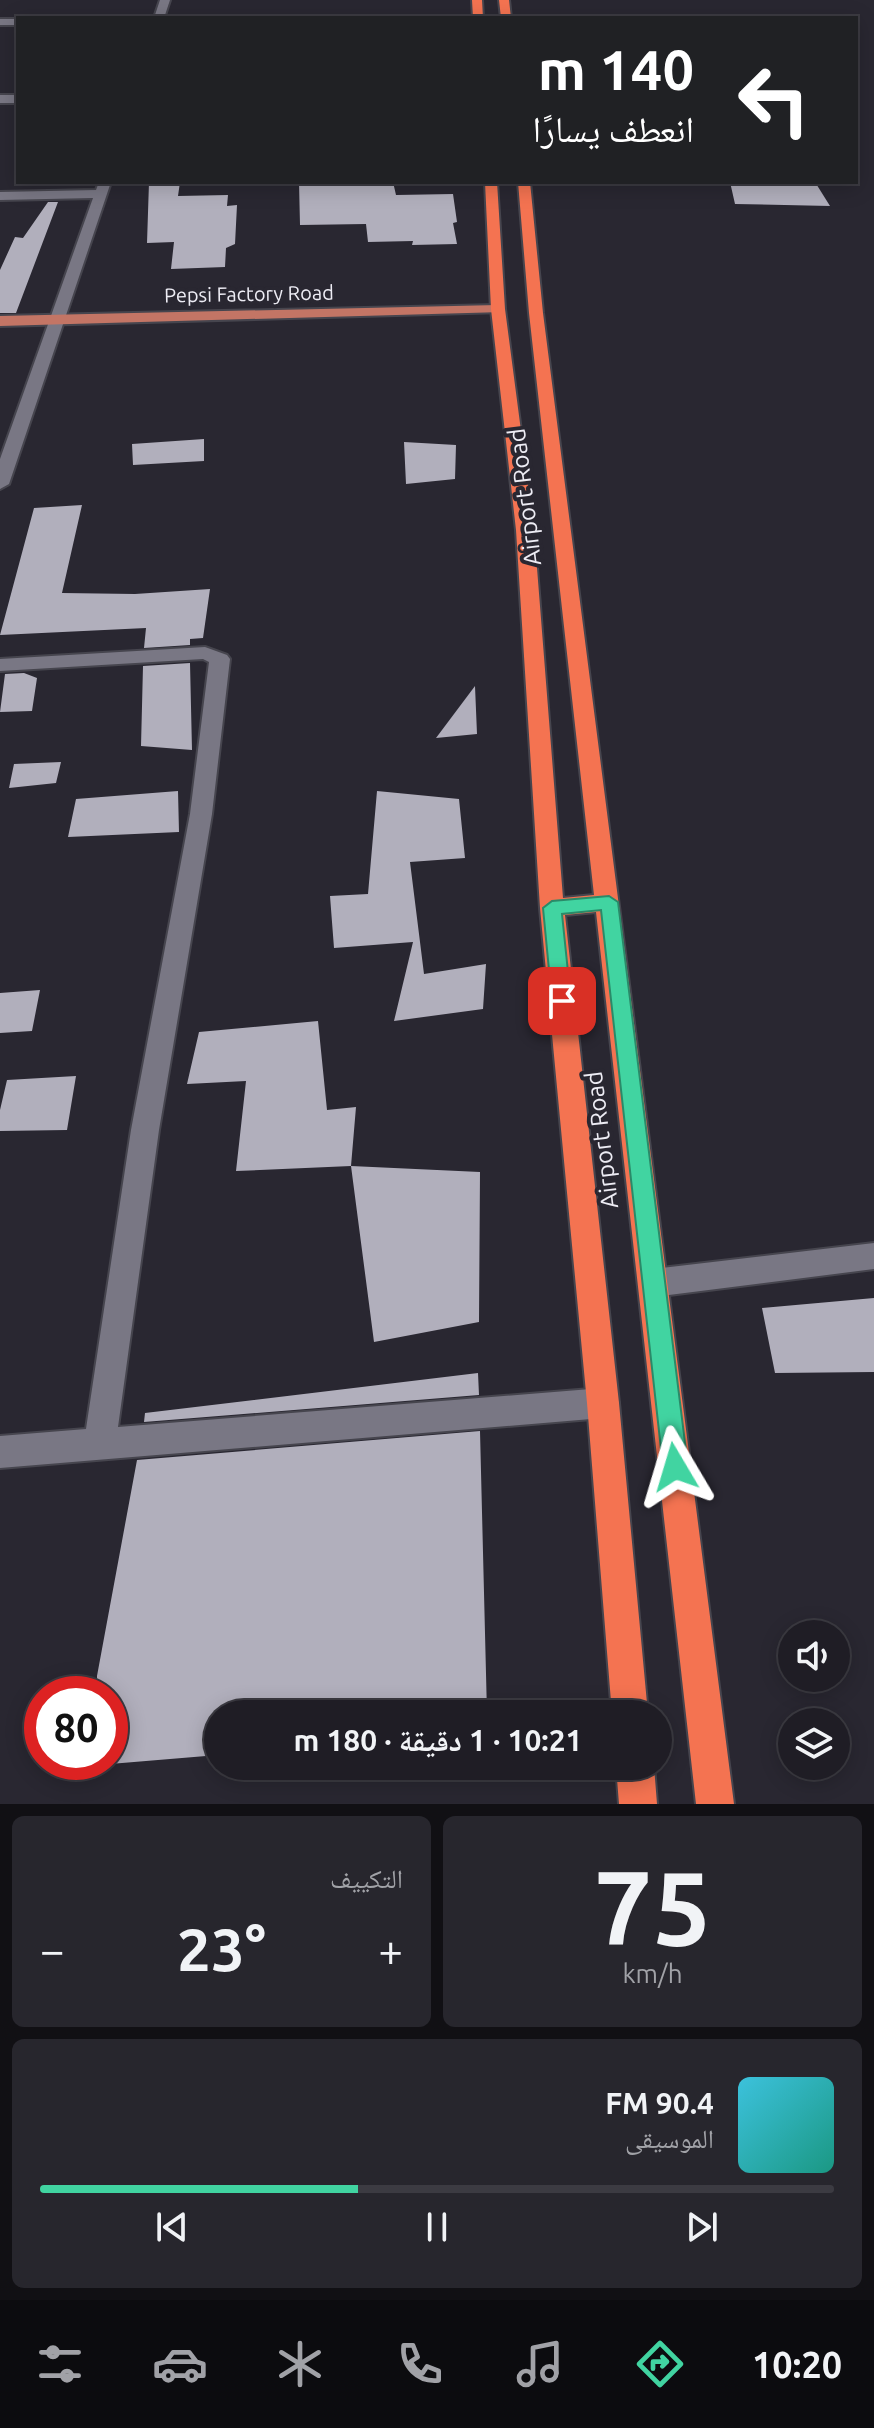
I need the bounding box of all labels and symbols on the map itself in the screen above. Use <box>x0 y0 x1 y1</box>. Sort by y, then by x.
street label: Pepsi Factory Road <box>164 281 334 306</box>
street label: Airport Road <box>503 427 546 567</box>
pin <box>528 967 596 1035</box>
street label: Airport Road <box>580 1070 623 1210</box>
position arrow <box>633 1425 717 1509</box>
speed limit sign: 80 <box>24 1676 128 1780</box>

